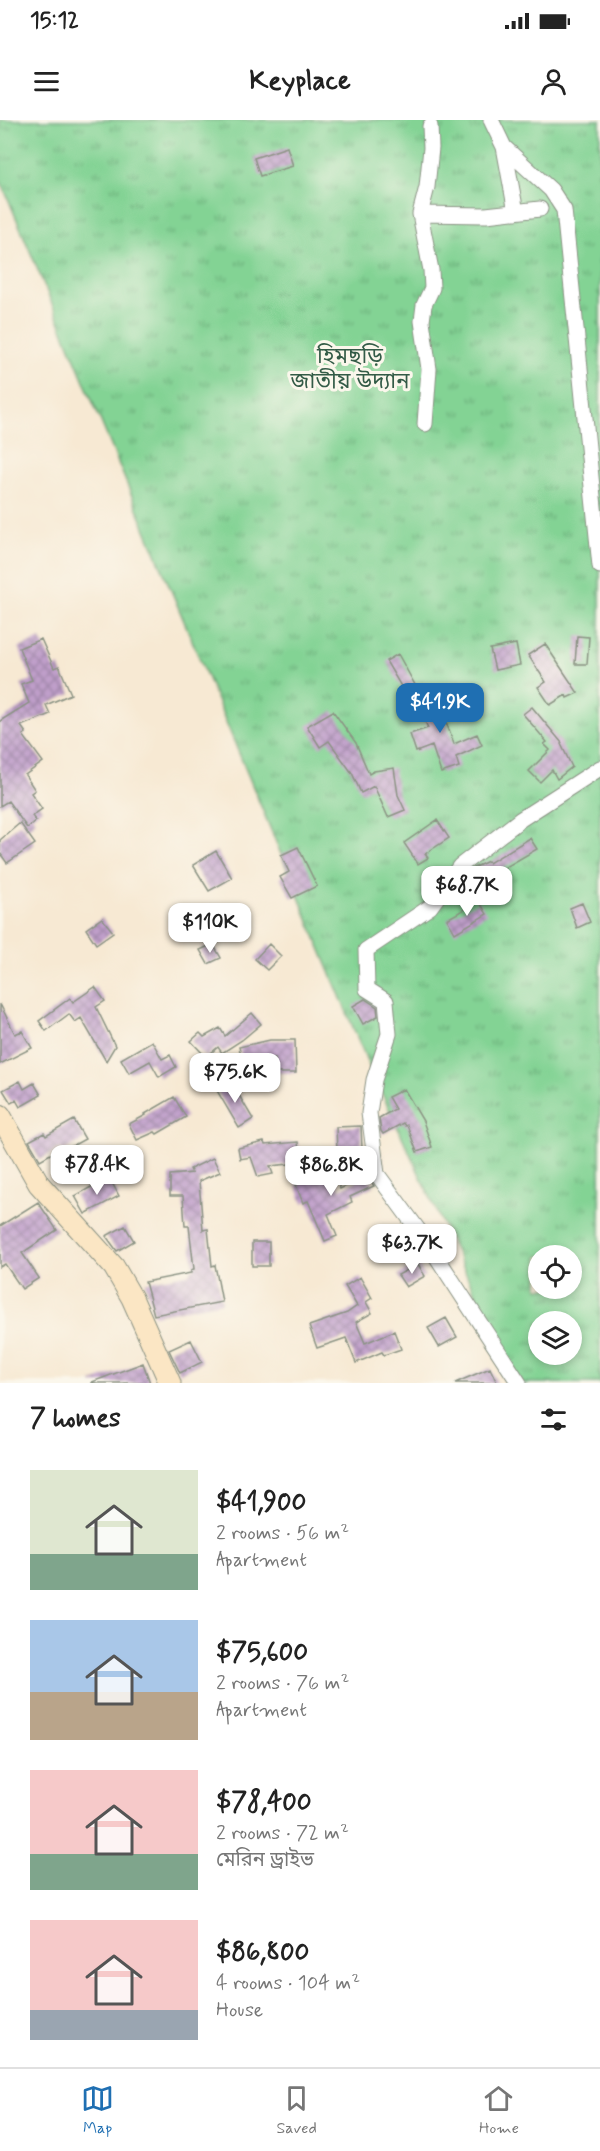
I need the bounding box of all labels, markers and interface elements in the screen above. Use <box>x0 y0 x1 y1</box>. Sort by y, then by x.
text: 15:12 <box>30 7 79 35</box>
text: Keyplace <box>249 64 351 99</box>
icon: menu <box>30 65 63 98</box>
icon: person <box>537 65 570 98</box>
park label: হিমছড়ি জাতীয় উদ্যান <box>290 343 410 396</box>
pin: $41.9K <box>391 683 489 734</box>
text: $41.9K <box>410 689 470 716</box>
pin: $68.7K <box>418 866 516 917</box>
text: $68.7K <box>435 872 499 899</box>
pin: $110K <box>168 903 252 954</box>
text: $110K <box>182 909 238 936</box>
pin: $75.6K <box>186 1053 284 1104</box>
text: $75.6K <box>203 1059 267 1086</box>
pin: $78.4K <box>48 1145 146 1196</box>
pin: $86.8K <box>282 1146 380 1197</box>
text: $78.4K <box>65 1151 129 1178</box>
text: $86.8K <box>299 1152 363 1179</box>
pin: $63.7K <box>363 1224 461 1275</box>
text: $63.7K <box>382 1230 442 1257</box>
map controls <box>528 1245 582 1365</box>
button: locate <box>528 1245 582 1299</box>
button: layers <box>528 1311 582 1365</box>
text: 7 homes <box>30 1402 121 1436</box>
icon: filters <box>537 1403 570 1436</box>
text: $41,900 <box>216 1486 306 1520</box>
icon: home <box>78 1494 150 1566</box>
text: 2 rooms · 56 m² <box>216 1520 349 1547</box>
text: Apartment <box>216 1547 307 1574</box>
text: $75,600 <box>216 1636 308 1670</box>
icon: home <box>78 1644 150 1716</box>
text: 2 rooms · 76 m² <box>216 1670 349 1697</box>
text: Apartment <box>216 1697 307 1724</box>
text: $78,400 <box>216 1786 312 1820</box>
icon: home <box>78 1794 150 1866</box>
text: 2 rooms · 72 m² <box>216 1820 349 1847</box>
text: মেরিন ড্রাইভ <box>216 1847 314 1874</box>
text: $86,800 <box>216 1936 309 1970</box>
icon: home <box>78 1944 150 2016</box>
text: 4 rooms · 104 m² <box>216 1970 360 1997</box>
text: House <box>216 1997 263 2024</box>
tab: Map <box>81 2082 114 2139</box>
tab: Saved <box>276 2082 317 2139</box>
tab: Home <box>479 2082 519 2139</box>

